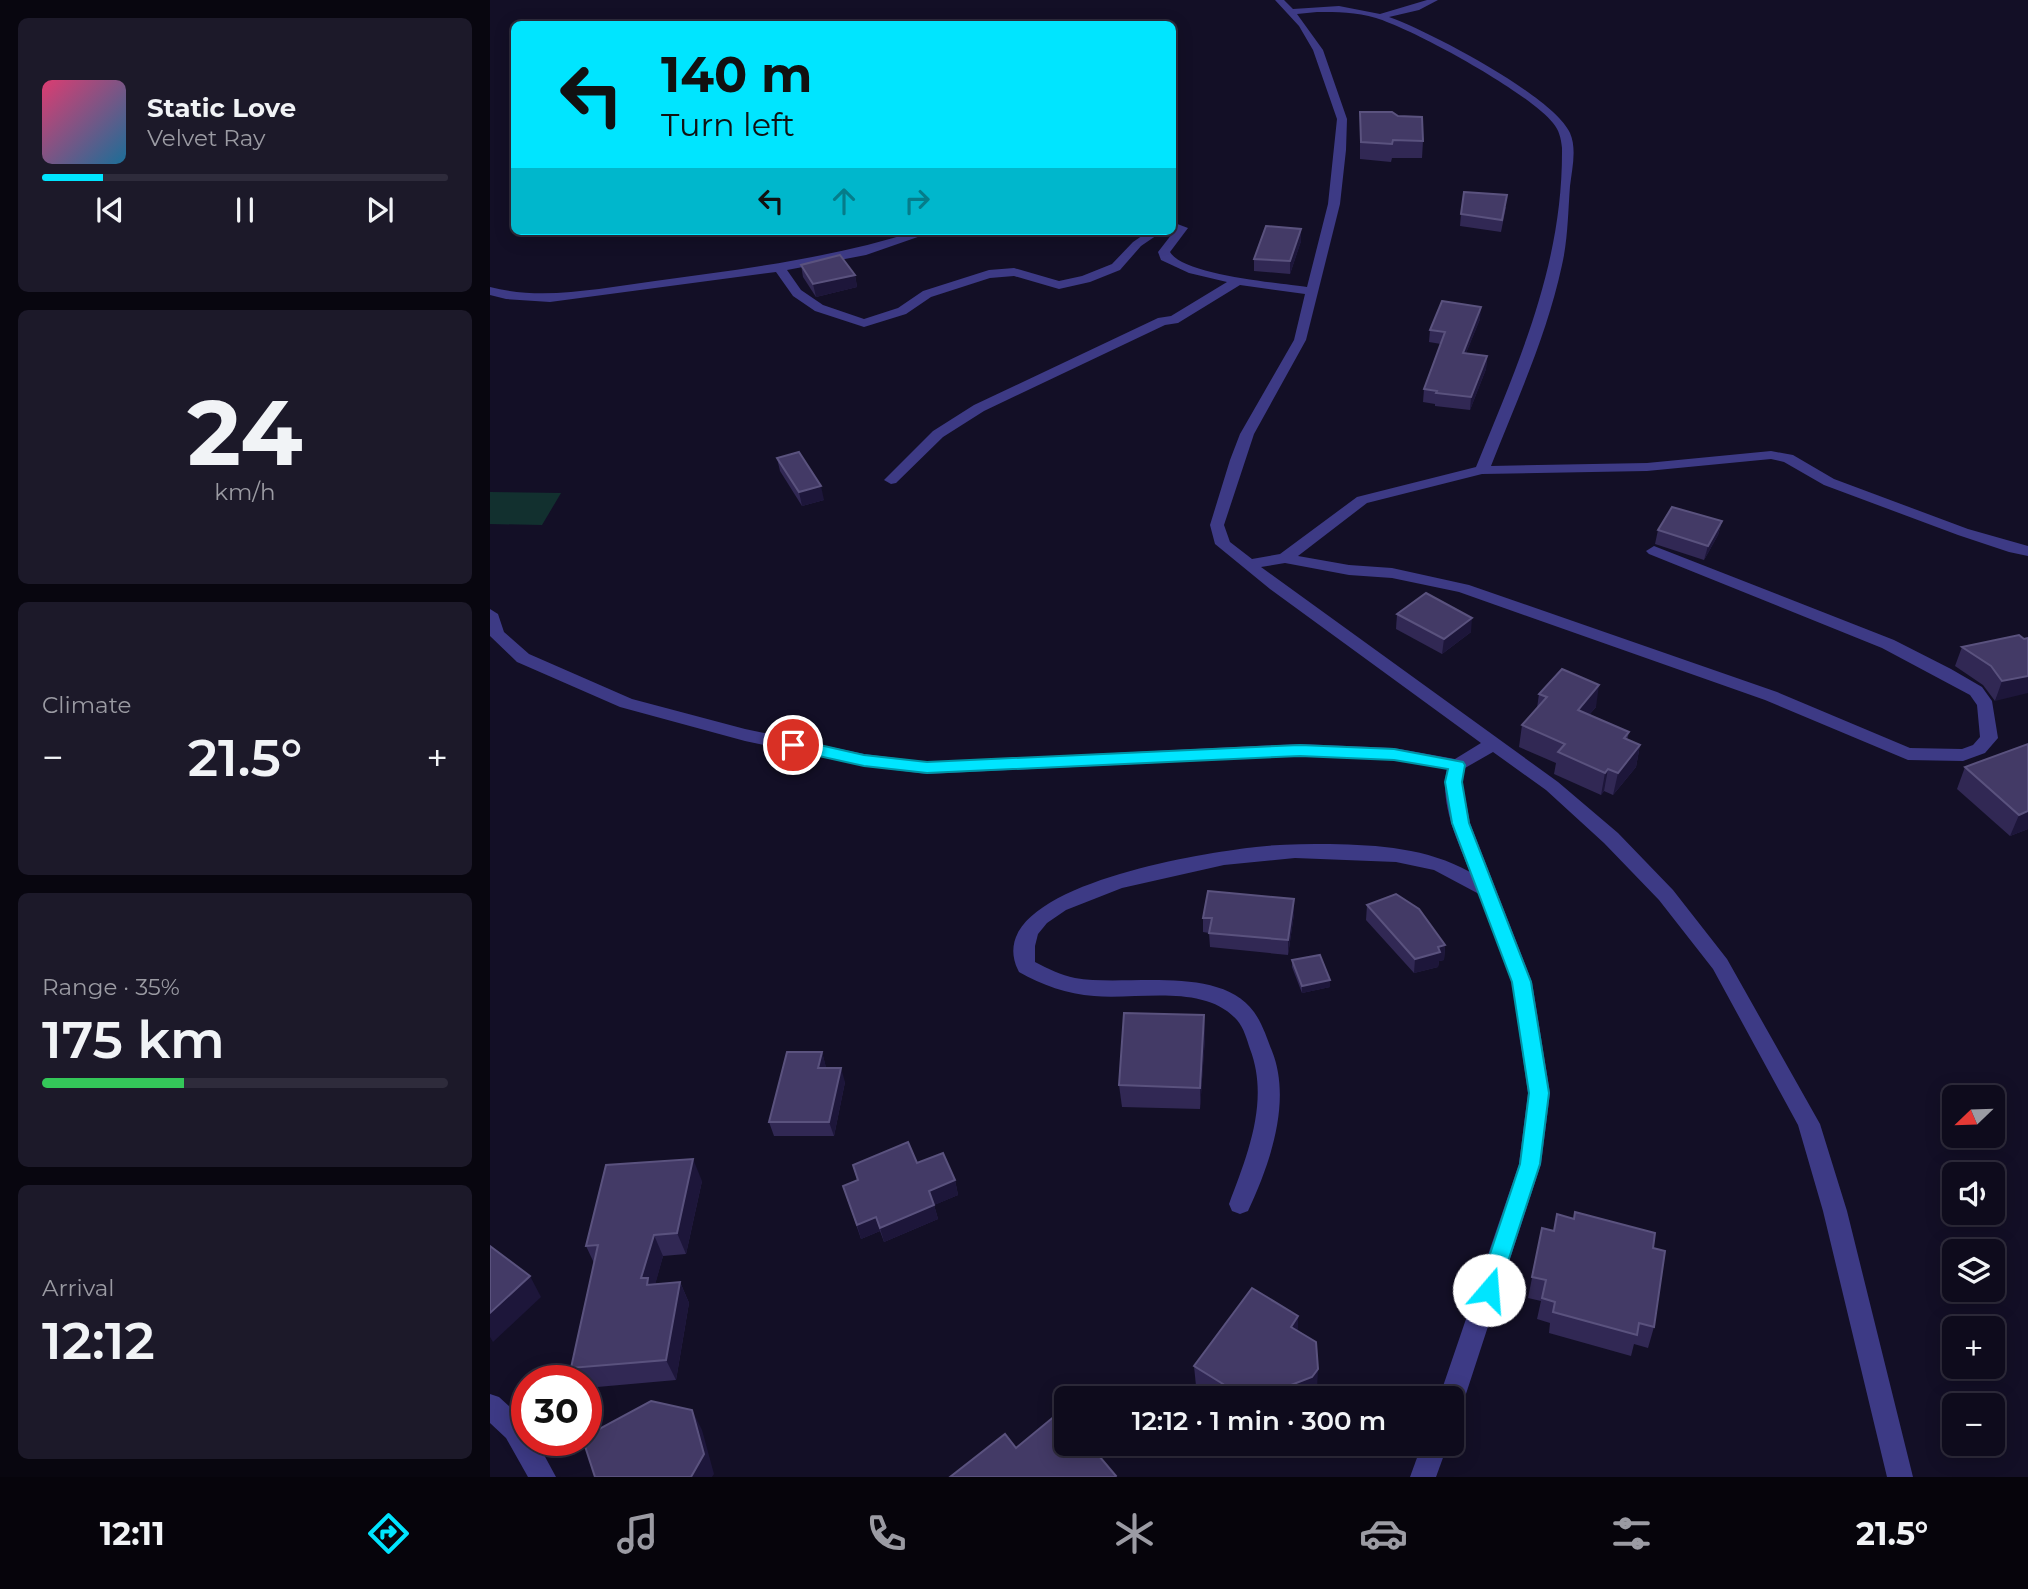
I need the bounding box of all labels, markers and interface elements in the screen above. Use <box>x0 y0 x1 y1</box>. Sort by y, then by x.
text: 140 m <box>661 45 813 104</box>
icon: left <box>546 49 637 140</box>
text: Static Love <box>147 92 296 124</box>
text: Turn left <box>661 105 795 144</box>
text: Velvet Ray <box>147 124 265 152</box>
icon: left <box>752 182 790 220</box>
icon: ahead <box>825 182 863 220</box>
icon: right <box>898 182 936 220</box>
icon: previous <box>91 191 129 229</box>
icon: pause <box>226 191 264 229</box>
icon: next <box>361 191 399 229</box>
text: 24 <box>187 377 303 488</box>
text: km/h <box>214 478 276 506</box>
text: Climate <box>42 691 131 719</box>
pin <box>763 715 823 775</box>
text: 21.5° <box>188 726 302 789</box>
icon: arrive <box>774 726 812 764</box>
text: − <box>42 734 64 781</box>
text: + <box>426 734 448 781</box>
text: Range · 35% <box>42 973 180 1001</box>
text: 175 km <box>42 1008 225 1071</box>
north arrow <box>1942 1085 2006 1148</box>
map controls <box>1942 1085 2005 1456</box>
button: sound <box>1942 1162 2005 1225</box>
button: layers <box>1942 1239 2005 1302</box>
position arrow <box>1452 1253 1526 1327</box>
text: Arrival <box>42 1274 115 1302</box>
text: 12:12 <box>42 1309 155 1372</box>
button: + <box>1942 1316 2005 1379</box>
speed limit sign: 30 <box>511 1365 602 1456</box>
button: − <box>1942 1393 2005 1456</box>
text: 12:12 · 1 min · 300 m <box>1132 1405 1386 1437</box>
icon: directions <box>364 1509 413 1558</box>
icon: music <box>613 1509 662 1558</box>
icon: phone <box>862 1509 911 1558</box>
icon: climate <box>1110 1509 1159 1558</box>
icon: car <box>1359 1509 1408 1558</box>
icon: filters <box>1607 1509 1656 1558</box>
text: 12:11 <box>100 1514 165 1553</box>
text: 21.5° <box>1856 1514 1928 1553</box>

